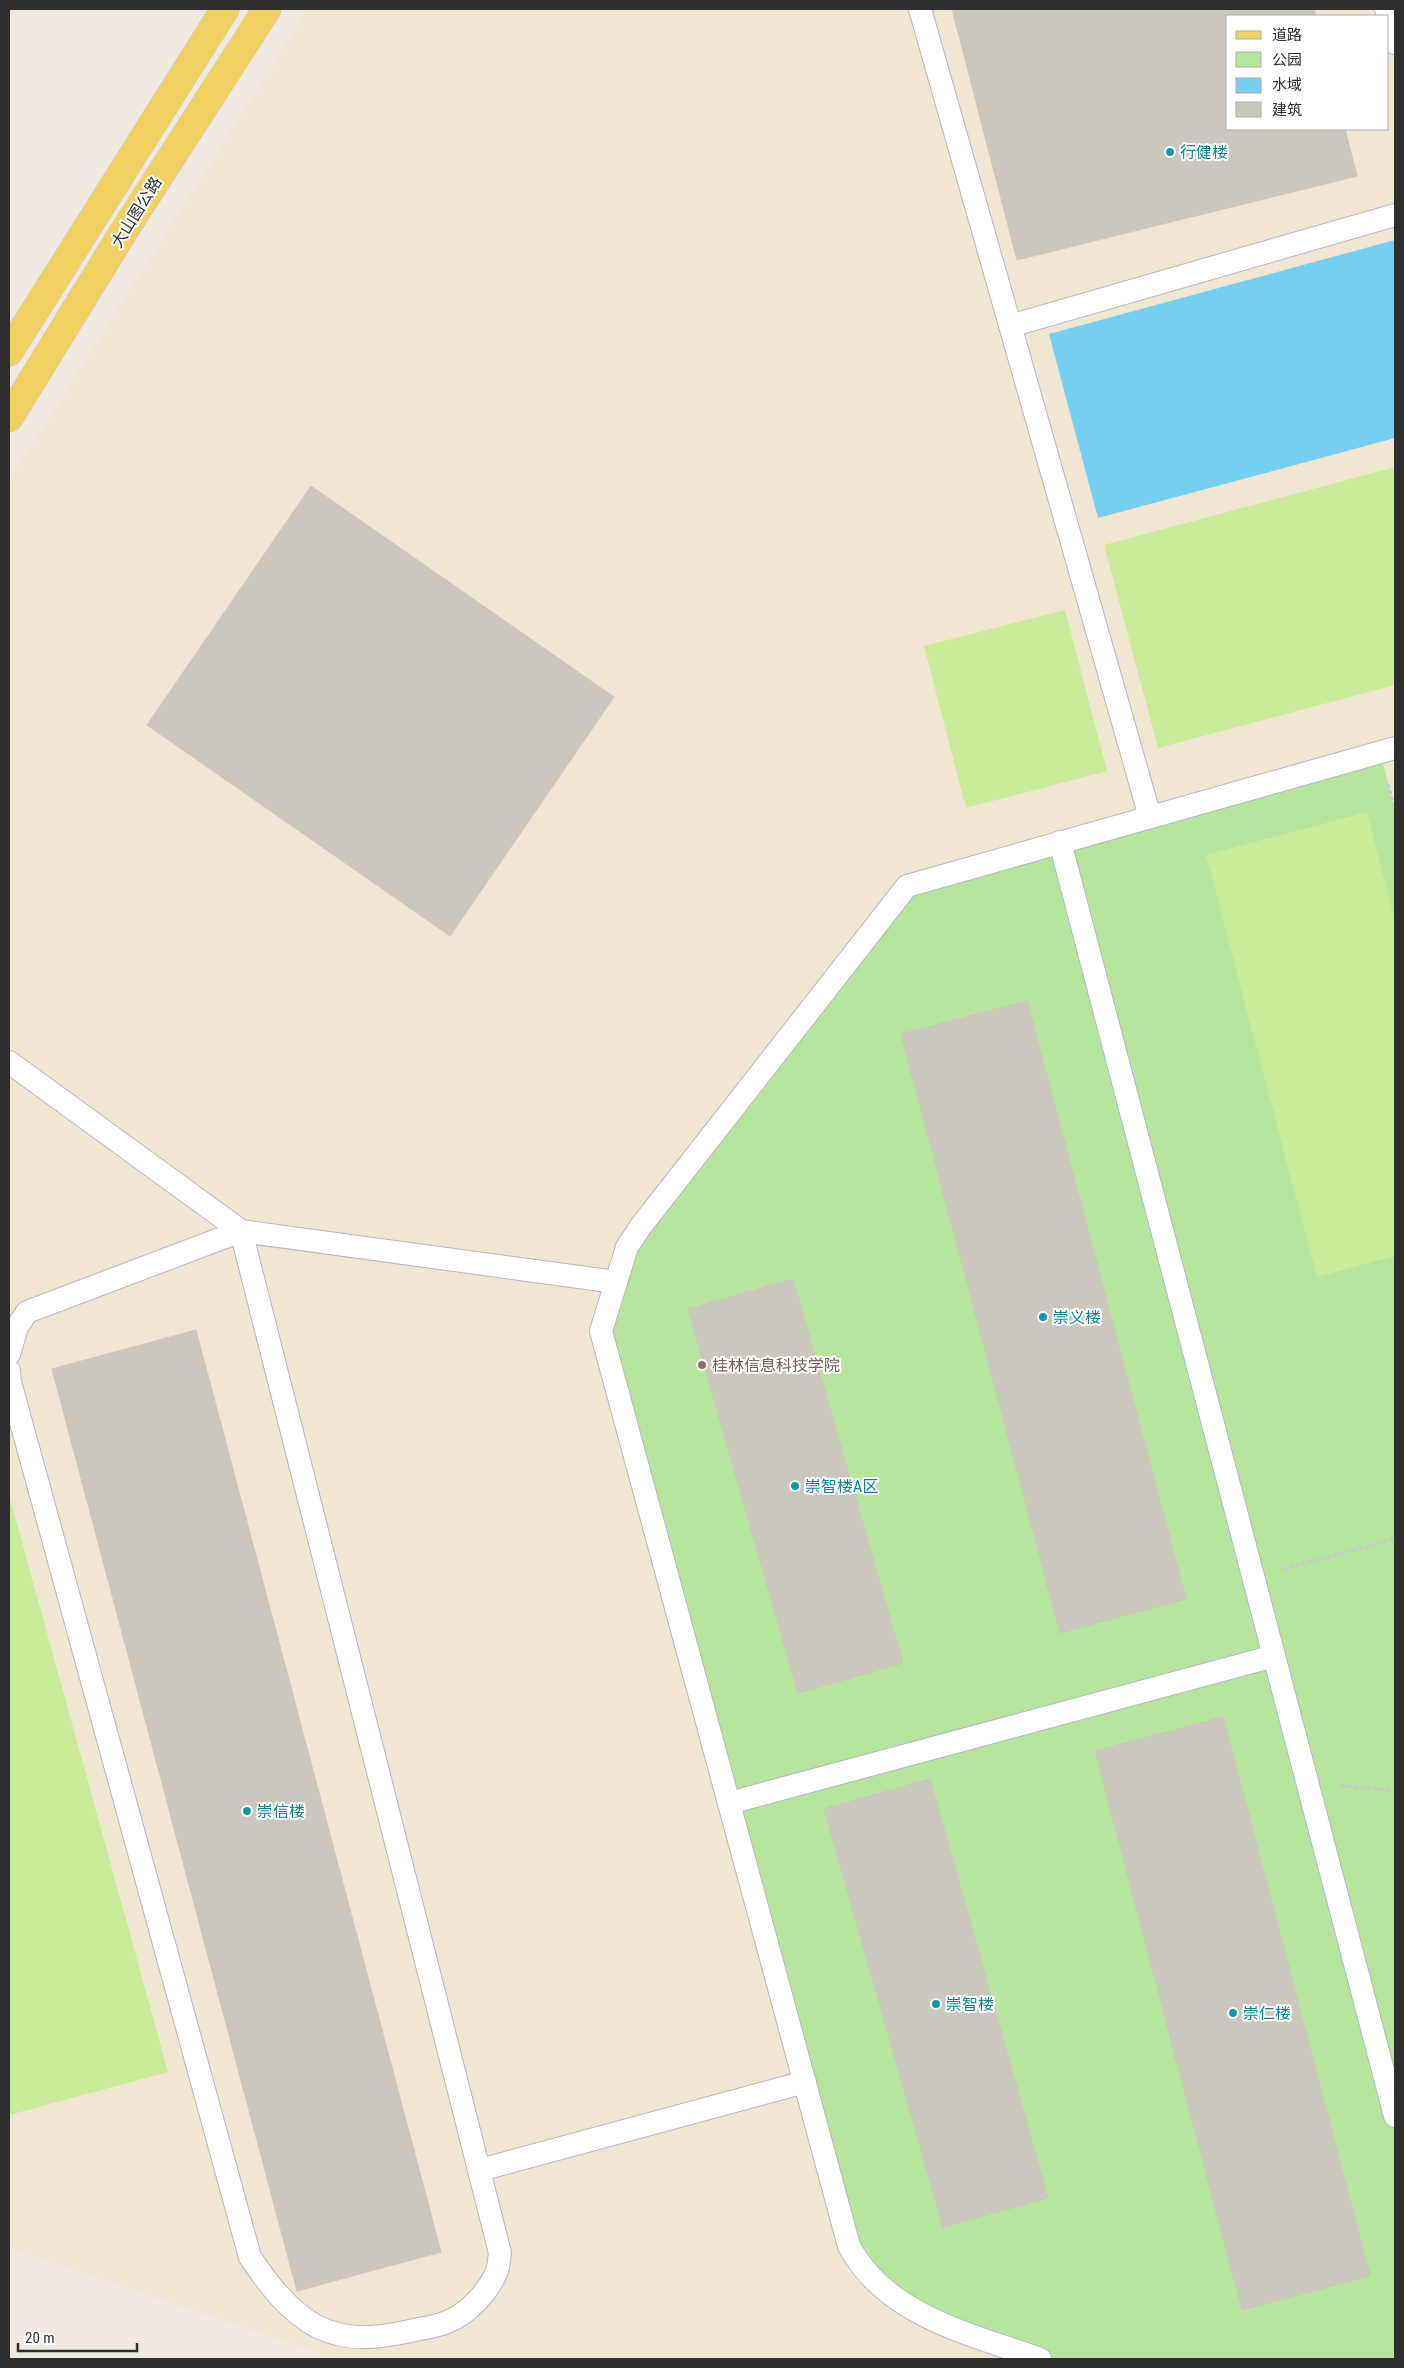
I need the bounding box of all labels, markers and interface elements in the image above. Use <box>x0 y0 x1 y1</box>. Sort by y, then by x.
legend <box>1226 15 1389 130</box>
text: 道路 <box>1272 26 1302 44</box>
text: 公园 <box>1272 51 1302 69</box>
text: 水域 <box>1272 76 1302 94</box>
text: 建筑 <box>1272 101 1302 119</box>
place label: 行健楼 <box>1180 143 1228 162</box>
marker: 行健楼 <box>1164 146 1176 158</box>
street label: 大山图公路 <box>107 173 166 251</box>
place label: 崇义楼 <box>1053 1308 1101 1327</box>
marker: 崇义楼 <box>1037 1311 1049 1323</box>
place label: 桂林信息科技学院 <box>712 1356 840 1375</box>
marker: 桂林信息科技学院 <box>696 1359 708 1371</box>
place label: 崇智楼A区 <box>805 1477 878 1496</box>
marker: 崇智楼A区 <box>789 1480 801 1492</box>
place label: 崇信楼 <box>257 1802 305 1821</box>
marker: 崇信楼 <box>241 1805 253 1817</box>
place label: 崇智楼 <box>946 1995 994 2014</box>
marker: 崇智楼 <box>930 1998 942 2010</box>
place label: 崇仁楼 <box>1243 2004 1291 2023</box>
marker: 崇仁楼 <box>1227 2007 1239 2019</box>
scale bar <box>18 2320 136 2352</box>
text: 20 m <box>25 2329 55 2347</box>

